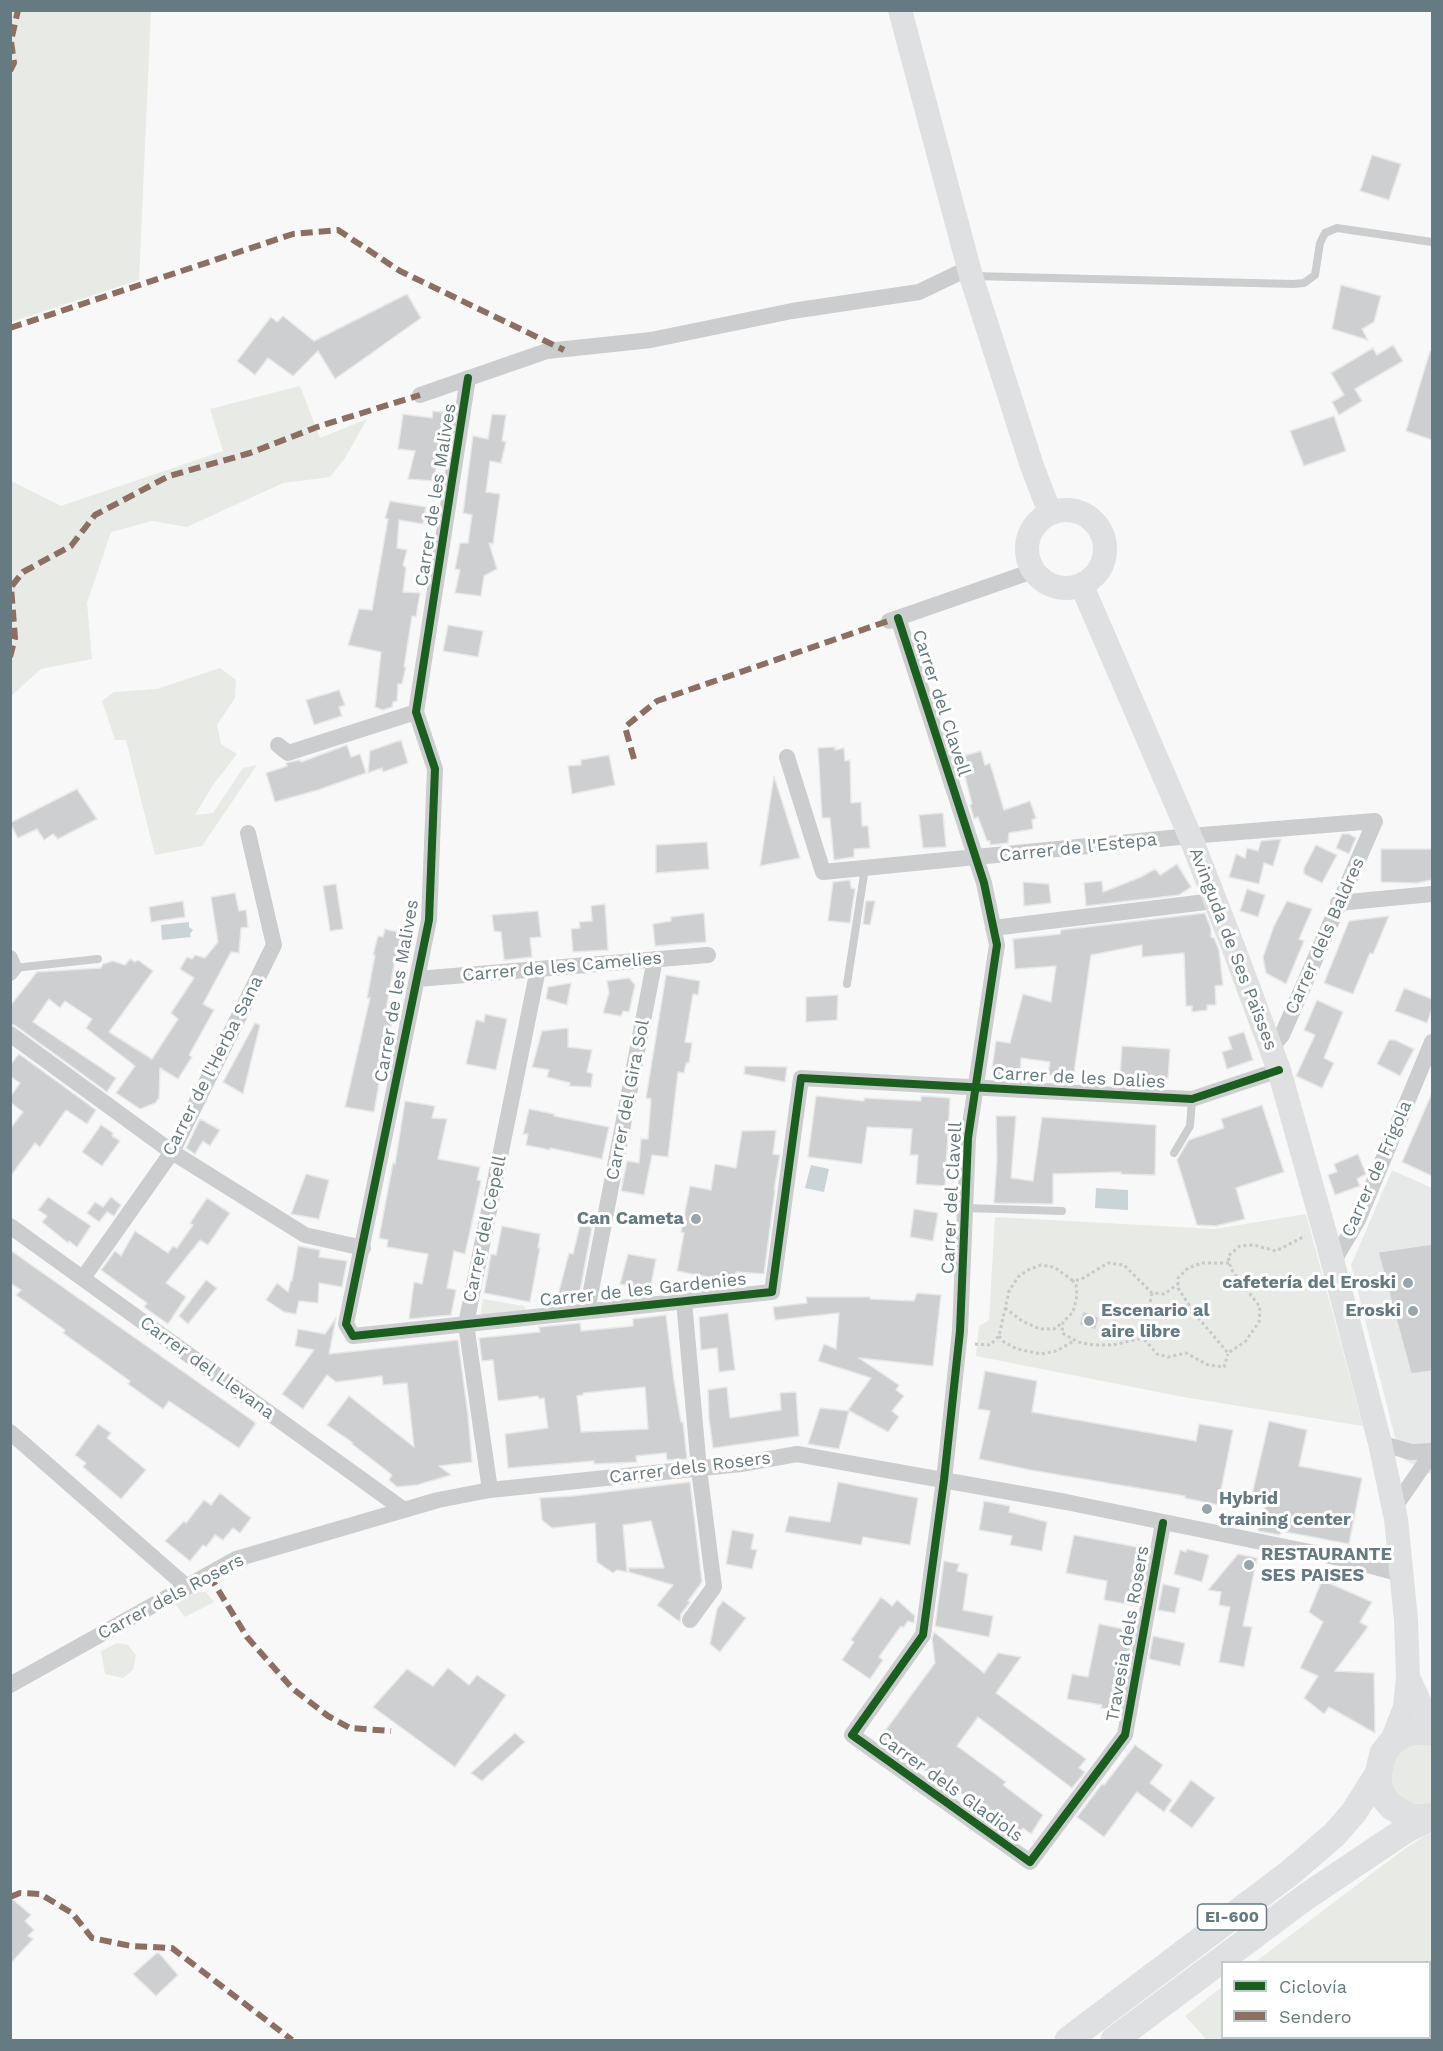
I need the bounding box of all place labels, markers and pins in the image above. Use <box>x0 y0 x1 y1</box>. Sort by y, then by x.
place label: Can Cameta <box>577 1208 684 1230</box>
marker: Can Cameta <box>689 1212 703 1226</box>
place label: cafetería del Eroski <box>1222 1272 1396 1294</box>
marker: cafetería del Eroski <box>1401 1276 1415 1290</box>
place label: Escenario al aire libre <box>1101 1300 1209 1342</box>
place label: Eroski <box>1345 1300 1401 1322</box>
marker: Eroski <box>1406 1304 1420 1318</box>
marker: Escenario al aire libre <box>1082 1314 1096 1328</box>
place label: Hybrid training center <box>1219 1488 1351 1530</box>
marker: Hybrid training center <box>1200 1502 1214 1516</box>
place label: RESTAURANTE SES PAISES <box>1261 1544 1392 1586</box>
marker: RESTAURANTE SES PAISES <box>1242 1558 1256 1572</box>

